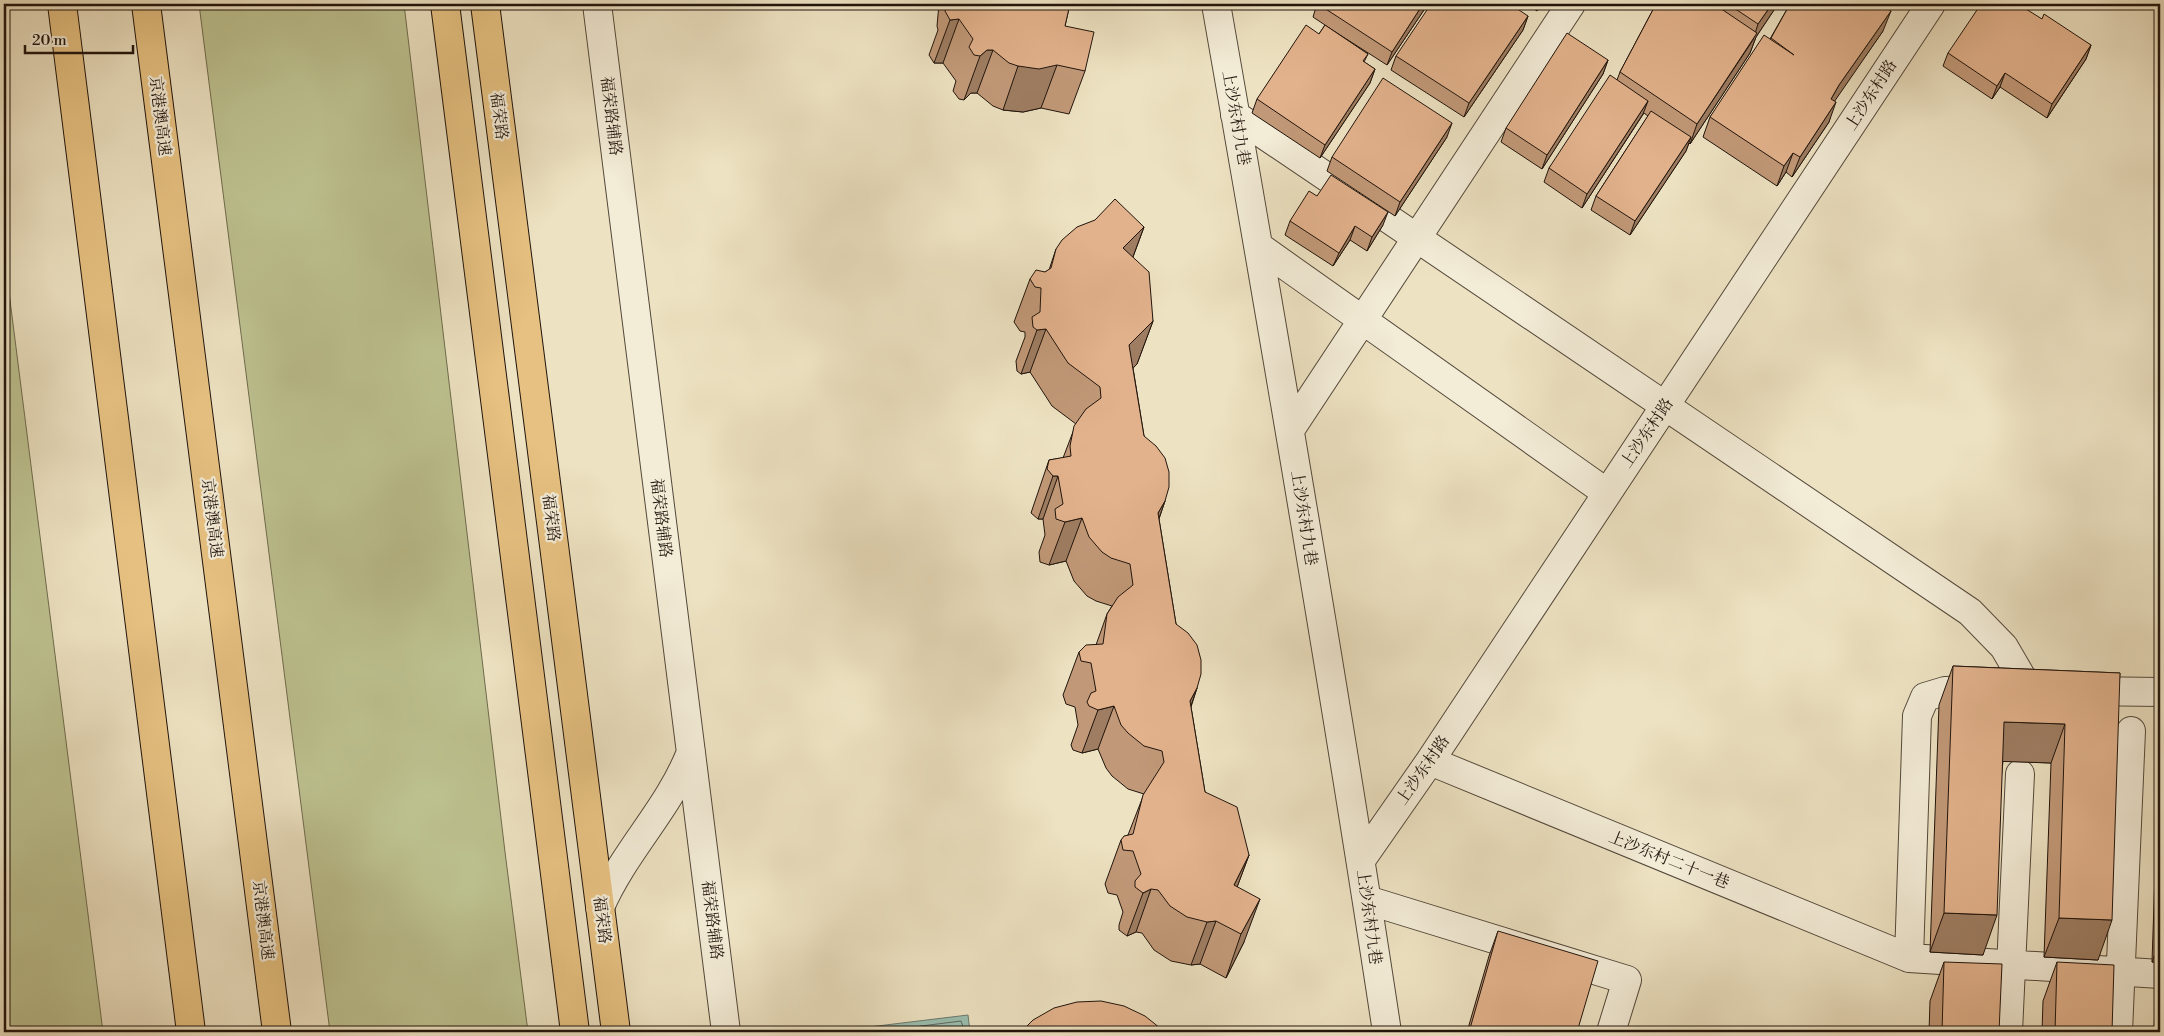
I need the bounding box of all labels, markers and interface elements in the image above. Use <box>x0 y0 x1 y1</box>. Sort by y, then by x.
scale bar <box>25 22 132 54</box>
text: 20 m <box>32 31 67 50</box>
street label: 上沙东村路 <box>1841 56 1901 134</box>
street label: 上沙东村九巷 <box>1218 69 1254 167</box>
street label: 京港澳高速 <box>145 75 175 157</box>
street label: 福荣路辅路 <box>596 75 626 157</box>
street label: 福荣路 <box>486 91 512 141</box>
street label: 上沙东村路 <box>1616 394 1678 472</box>
street label: 上沙东村九巷 <box>1287 469 1321 567</box>
street label: 京港澳高速 <box>197 477 227 559</box>
street label: 福荣路辅路 <box>646 477 676 559</box>
street label: 福荣路 <box>538 493 564 543</box>
street label: 上沙东村路 <box>1392 731 1454 809</box>
street label: 上沙东村二十一巷 <box>1606 827 1732 893</box>
street label: 上沙东村九巷 <box>1352 868 1386 966</box>
street label: 京港澳高速 <box>248 879 278 961</box>
street label: 福荣路辅路 <box>697 879 727 961</box>
street label: 福荣路 <box>589 895 615 945</box>

